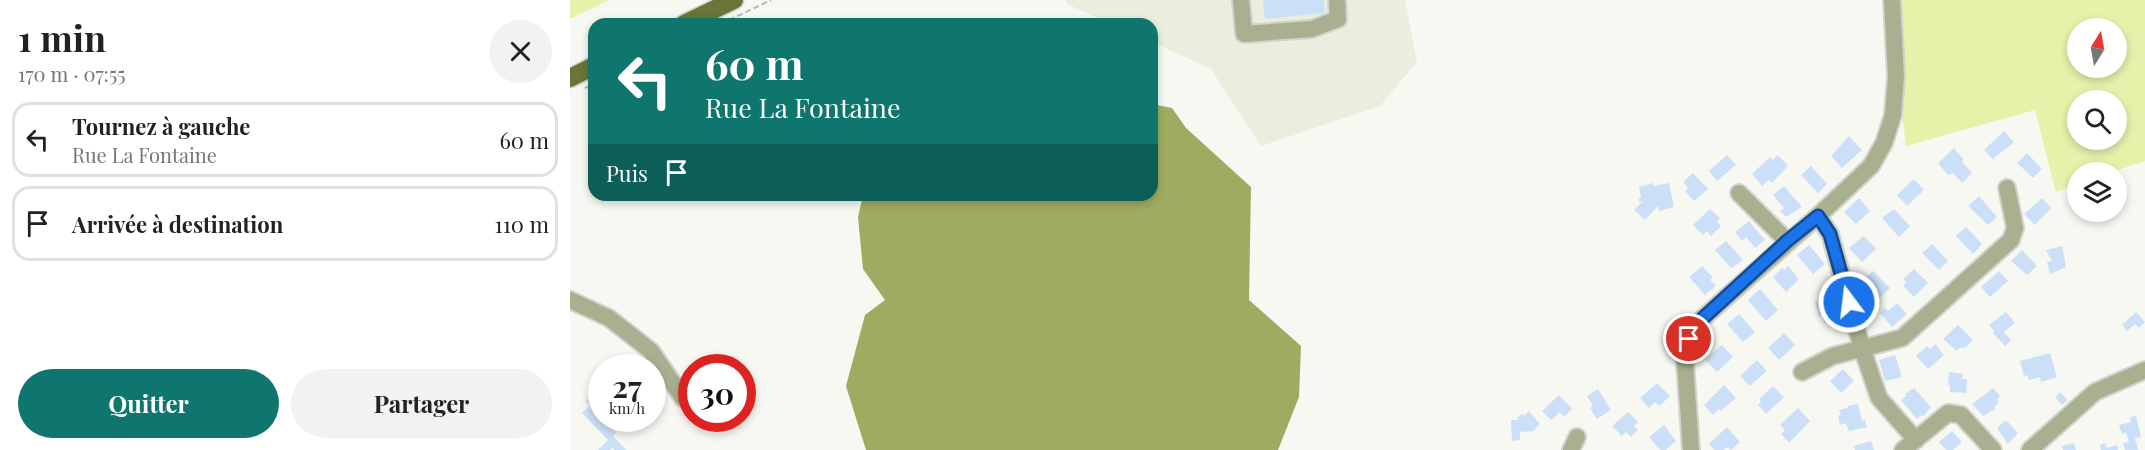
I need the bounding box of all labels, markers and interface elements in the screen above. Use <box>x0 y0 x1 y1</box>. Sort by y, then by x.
text: 1 min <box>18 13 106 61</box>
north arrow <box>2067 18 2127 78</box>
map controls <box>2067 18 2127 222</box>
button: close <box>489 20 552 83</box>
text: 60 m <box>705 35 803 91</box>
icon: left <box>606 42 684 120</box>
text: 170 m · 07:55 <box>18 60 126 87</box>
text: Rue La Fontaine <box>705 89 901 125</box>
button: search <box>2067 90 2127 150</box>
text: Tournez à gauche <box>72 111 250 141</box>
icon: left <box>21 123 54 156</box>
text: 60 m <box>499 125 549 155</box>
text: Rue La Fontaine <box>72 141 217 168</box>
icon: arrive <box>660 156 693 189</box>
text: Puis <box>606 158 648 188</box>
button: layers <box>2067 162 2127 222</box>
icon: arrive <box>21 207 54 240</box>
text: Arrivée à destination <box>72 209 283 239</box>
text: 110 m <box>495 209 549 239</box>
position arrow <box>1817 270 1881 334</box>
pin <box>1663 313 1714 364</box>
icon: arrive <box>1672 322 1705 355</box>
speed limit sign: 30 <box>678 354 756 432</box>
text: 27 <box>612 366 642 406</box>
button: Quitter <box>18 369 279 438</box>
button: Partager <box>291 369 552 438</box>
text: km/h <box>609 398 645 418</box>

